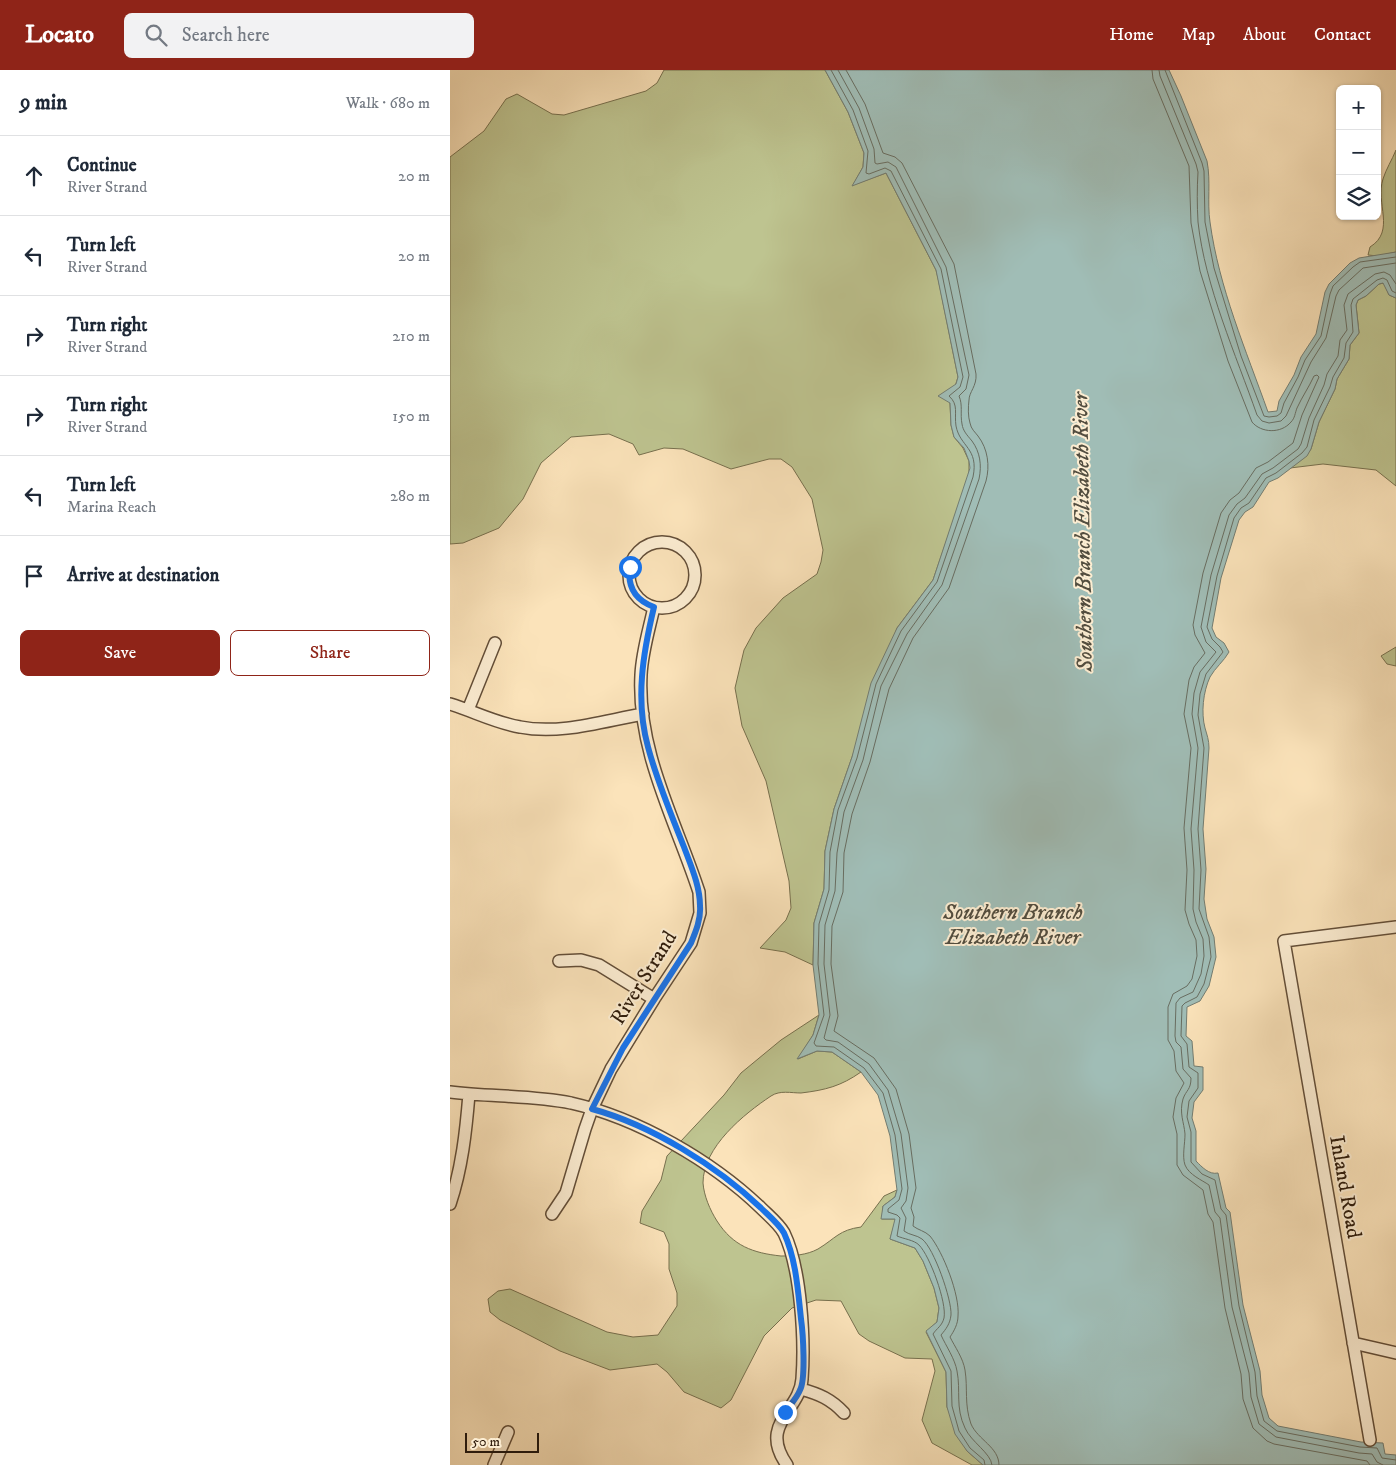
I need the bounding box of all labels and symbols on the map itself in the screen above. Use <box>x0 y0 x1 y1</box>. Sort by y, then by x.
water label: Southern Branch Elizabeth River <box>1067 390 1099 673</box>
route start <box>619 556 642 579</box>
water label: Southern Branch Elizabeth River <box>942 899 1083 951</box>
street label: River Strand <box>605 926 683 1030</box>
street label: Inland Road <box>1323 1133 1367 1241</box>
route end <box>774 1401 797 1424</box>
scale bar <box>465 1430 539 1453</box>

